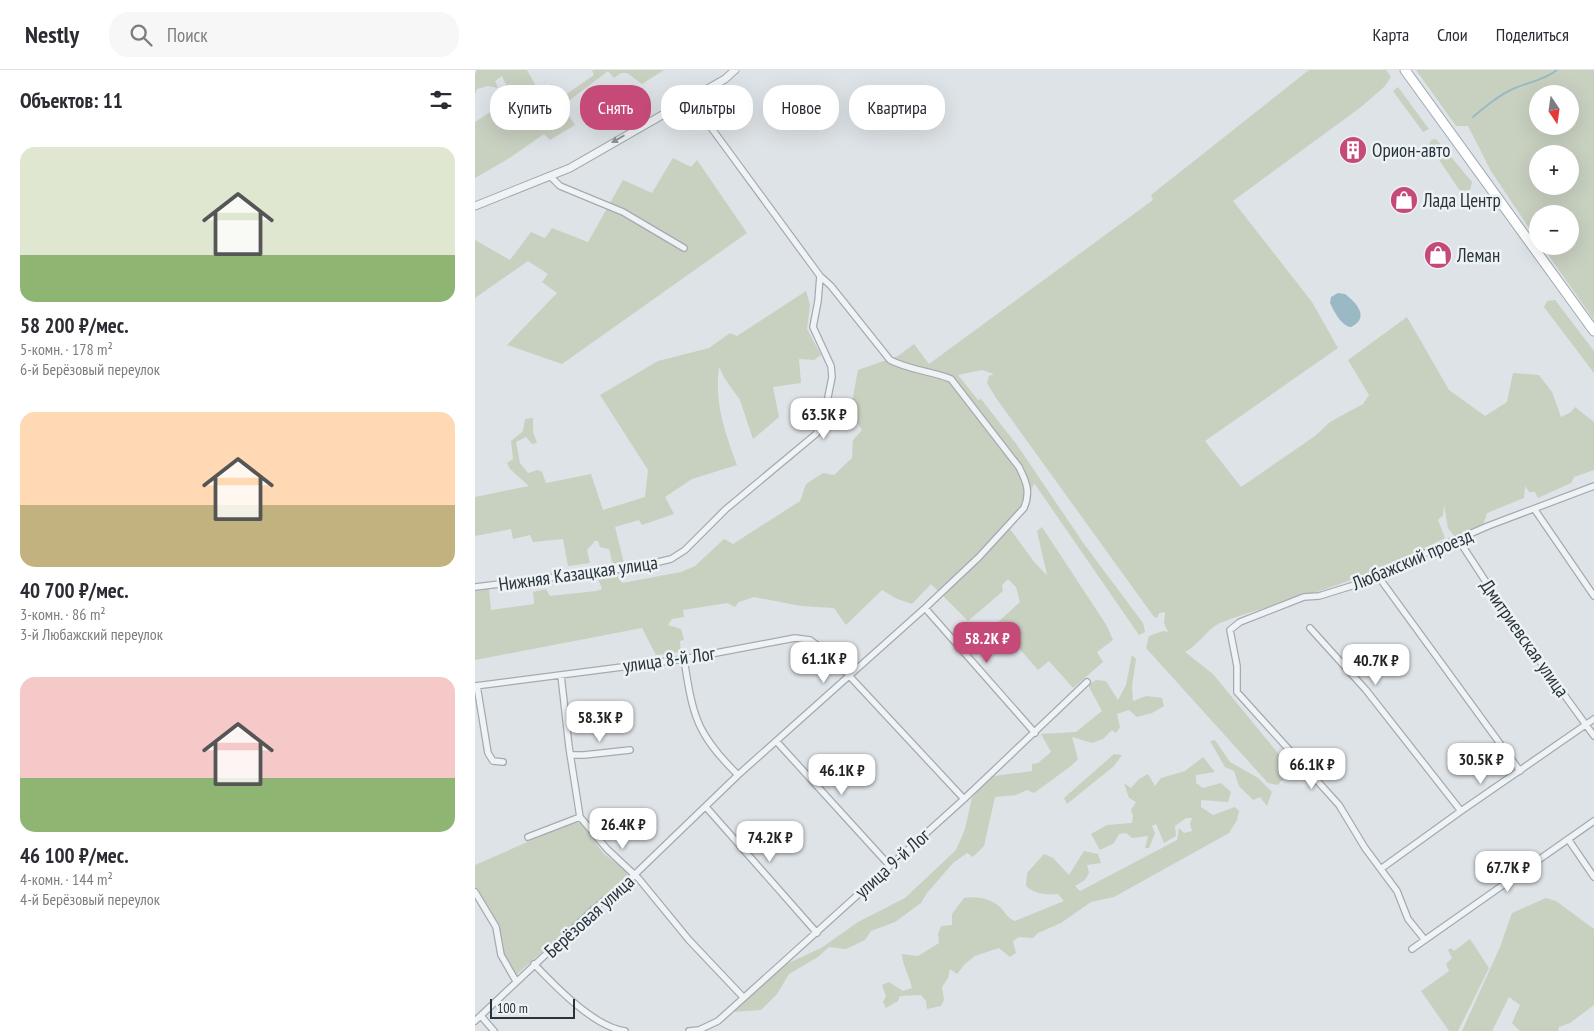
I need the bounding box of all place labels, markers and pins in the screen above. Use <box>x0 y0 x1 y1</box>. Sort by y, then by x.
building icon: Орион-авто <box>1338 135 1368 165</box>
place label: Орион-авто <box>1372 138 1450 162</box>
shop icon: Лада Центр <box>1389 185 1419 215</box>
place label: Лада Центр <box>1422 188 1501 212</box>
shop icon: Леман <box>1423 240 1453 270</box>
place label: Леман <box>1456 243 1500 267</box>
pin: 63.5K ₽ <box>778 398 870 440</box>
pin: 58.2K ₽ <box>941 622 1033 664</box>
pin: 61.1K ₽ <box>778 642 870 684</box>
pin: 40.7K ₽ <box>1330 644 1422 686</box>
pin: 58.3K ₽ <box>554 700 646 743</box>
pin: 30.5K ₽ <box>1435 742 1527 785</box>
pin: 66.1K ₽ <box>1266 748 1358 790</box>
pin: 46.1K ₽ <box>796 754 888 796</box>
pin: 26.4K ₽ <box>577 808 669 850</box>
pin: 74.2K ₽ <box>724 820 816 863</box>
pin: 67.7K ₽ <box>1462 850 1554 893</box>

